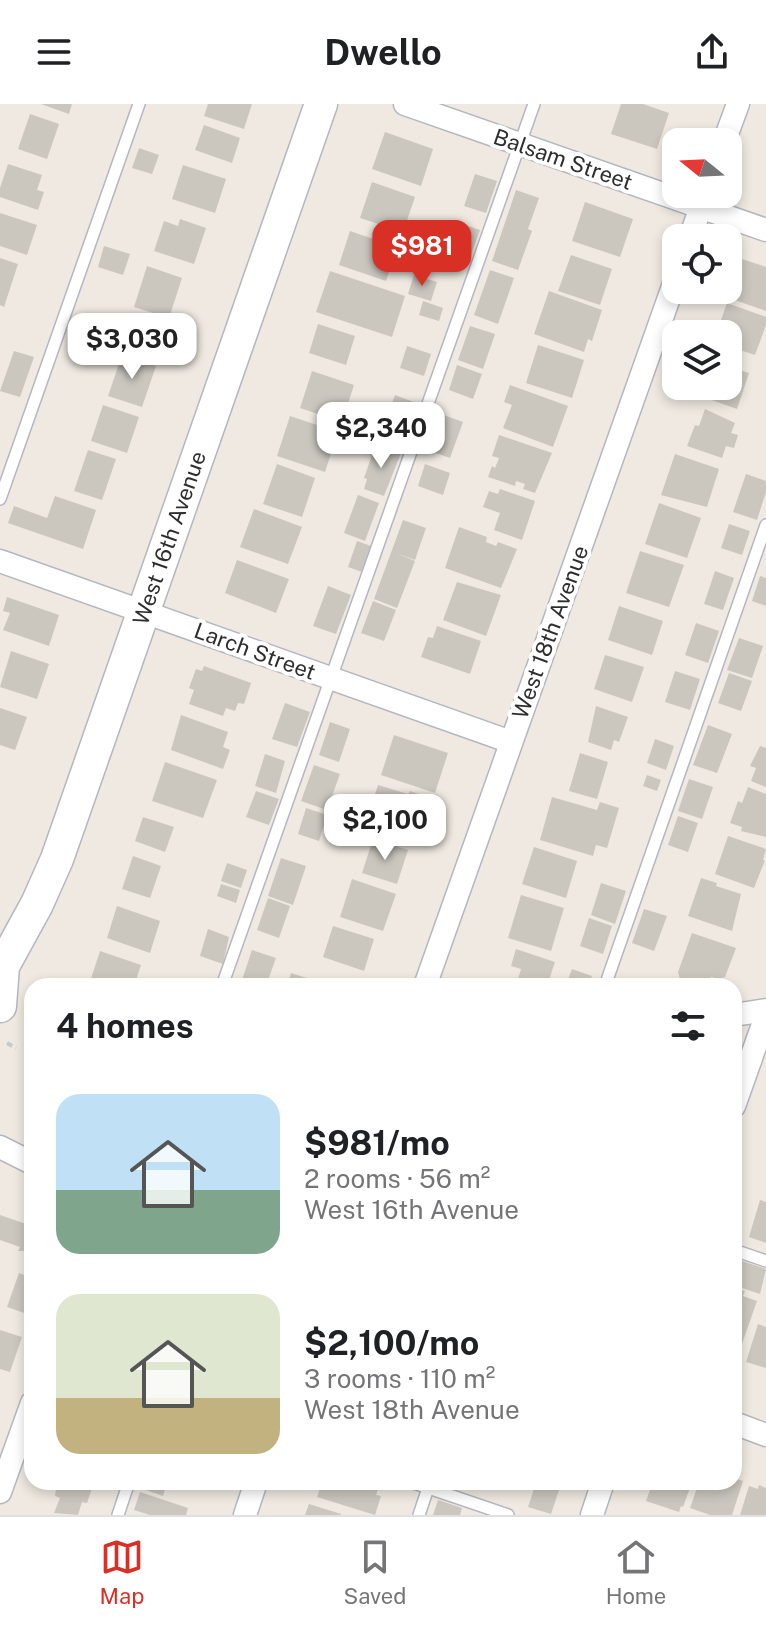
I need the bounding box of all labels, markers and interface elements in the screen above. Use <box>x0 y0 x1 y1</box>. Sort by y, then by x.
icon: menu <box>32 30 76 74</box>
icon: share <box>690 30 734 74</box>
text: Dwello <box>324 31 442 73</box>
street label: Balsam Street <box>490 123 636 195</box>
north arrow <box>662 128 742 208</box>
map controls <box>662 128 742 400</box>
pin: $981 <box>375 220 469 288</box>
button: locate <box>662 224 742 304</box>
text: $981 <box>390 230 454 261</box>
pin: $3,030 <box>67 313 197 381</box>
button: layers <box>662 320 742 400</box>
text: $3,030 <box>86 323 178 354</box>
pin: $2,340 <box>316 402 446 470</box>
text: $2,340 <box>335 412 427 443</box>
street label: West 16th Avenue <box>127 448 211 628</box>
street label: West 18th Avenue <box>507 542 593 722</box>
street label: Larch Street <box>191 617 319 685</box>
pin: $2,100 <box>320 794 450 862</box>
text: $2,100 <box>342 804 428 835</box>
icon: filters <box>666 1004 710 1048</box>
text: 4 homes <box>56 1006 194 1046</box>
text: $981/mo <box>304 1123 450 1163</box>
icon: home <box>120 1126 216 1222</box>
text: 2 rooms · 56 m² <box>304 1163 490 1194</box>
text: West 16th Avenue <box>304 1194 519 1225</box>
text: $2,100/mo <box>304 1323 479 1363</box>
icon: home <box>120 1326 216 1422</box>
text: 3 rooms · 110 m² <box>304 1363 495 1394</box>
text: West 18th Avenue <box>304 1394 520 1425</box>
tab: Map <box>100 1535 144 1609</box>
tab: Saved <box>344 1535 406 1609</box>
tab: Home <box>606 1535 666 1609</box>

